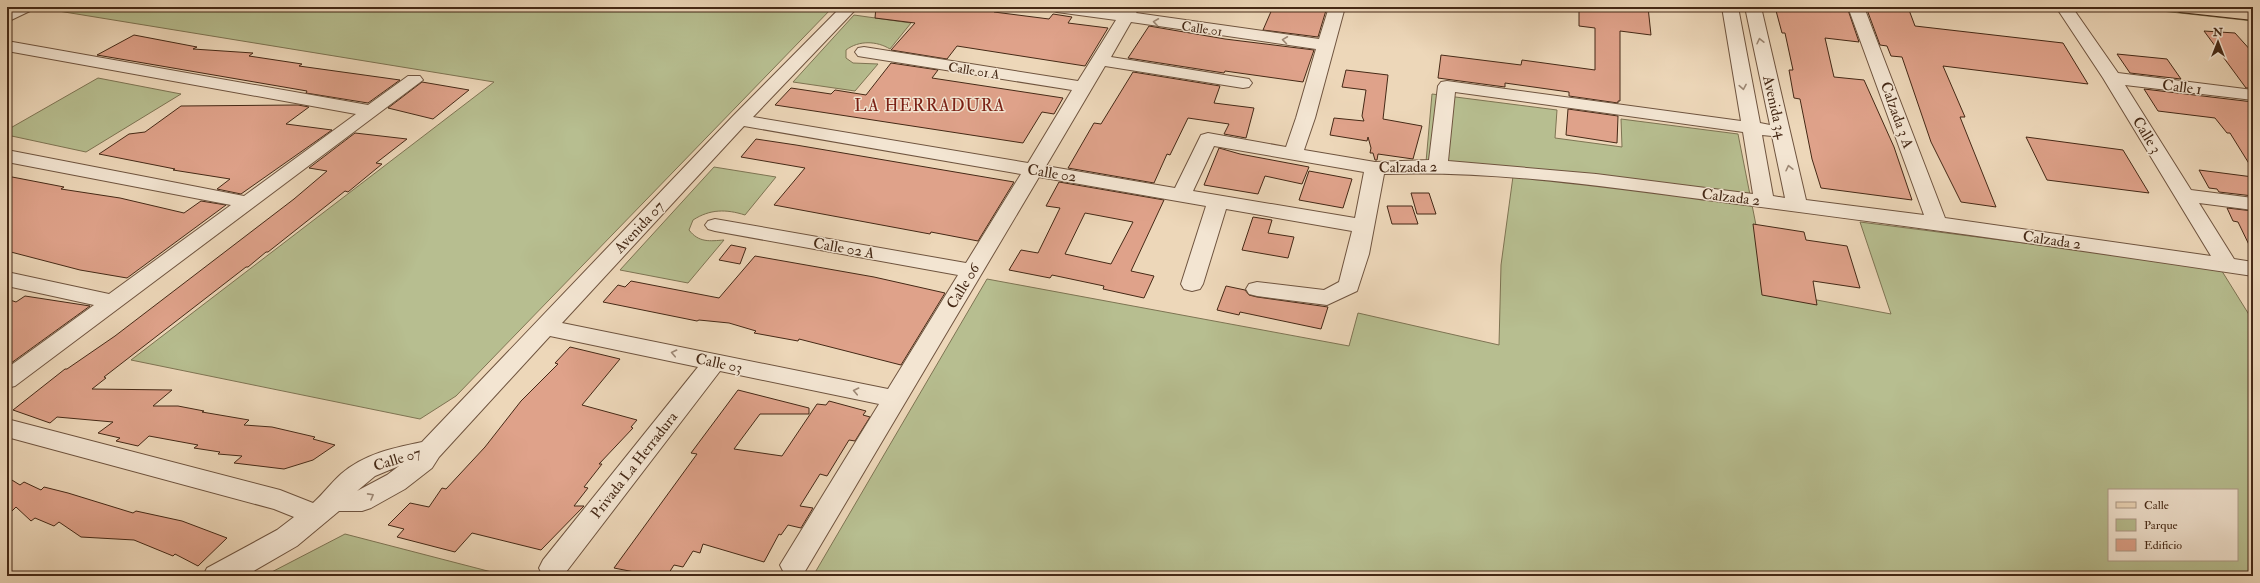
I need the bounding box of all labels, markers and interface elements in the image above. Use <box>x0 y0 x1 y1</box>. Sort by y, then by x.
one-way arrow <box>1153 18 1159 27</box>
street label: Calle 01 <box>1181 18 1224 40</box>
north arrow <box>2198 22 2238 62</box>
text: N <box>2212 26 2224 39</box>
one-way arrow <box>1282 36 1288 45</box>
one-way arrow <box>1757 38 1765 45</box>
street label: Calle 01 A <box>947 59 1001 83</box>
street label: Avenida 34 <box>1758 73 1791 141</box>
street label: Calle 1 <box>2161 76 2203 99</box>
street label: Calzada 3 A <box>1876 79 1918 152</box>
one-way arrow <box>1739 84 1747 90</box>
district label: LA HERRADURA <box>854 95 1006 116</box>
street label: Calle 3 <box>2128 113 2165 157</box>
street label: Calzada 2 <box>1379 157 1438 178</box>
street label: Calle 02 <box>1026 160 1078 187</box>
one-way arrow <box>1785 165 1793 172</box>
street label: Calzada 2 <box>1701 184 1762 211</box>
street label: Avenida 07 <box>610 197 668 258</box>
street label: Calzada 2 <box>2022 227 2083 254</box>
street label: Calle 02 A <box>812 234 877 263</box>
street label: Calle 06 <box>943 259 985 312</box>
street label: Calle 03 <box>694 349 744 378</box>
one-way arrow <box>671 350 677 358</box>
one-way arrow <box>853 387 860 395</box>
street label: Privada La Herradura <box>587 407 682 522</box>
street label: Calle 07 <box>371 443 423 476</box>
legend <box>2108 489 2238 561</box>
one-way arrow <box>366 493 374 500</box>
text: Calle <box>2144 498 2169 513</box>
text: Parque <box>2144 518 2178 533</box>
text: Edificio <box>2144 538 2182 553</box>

